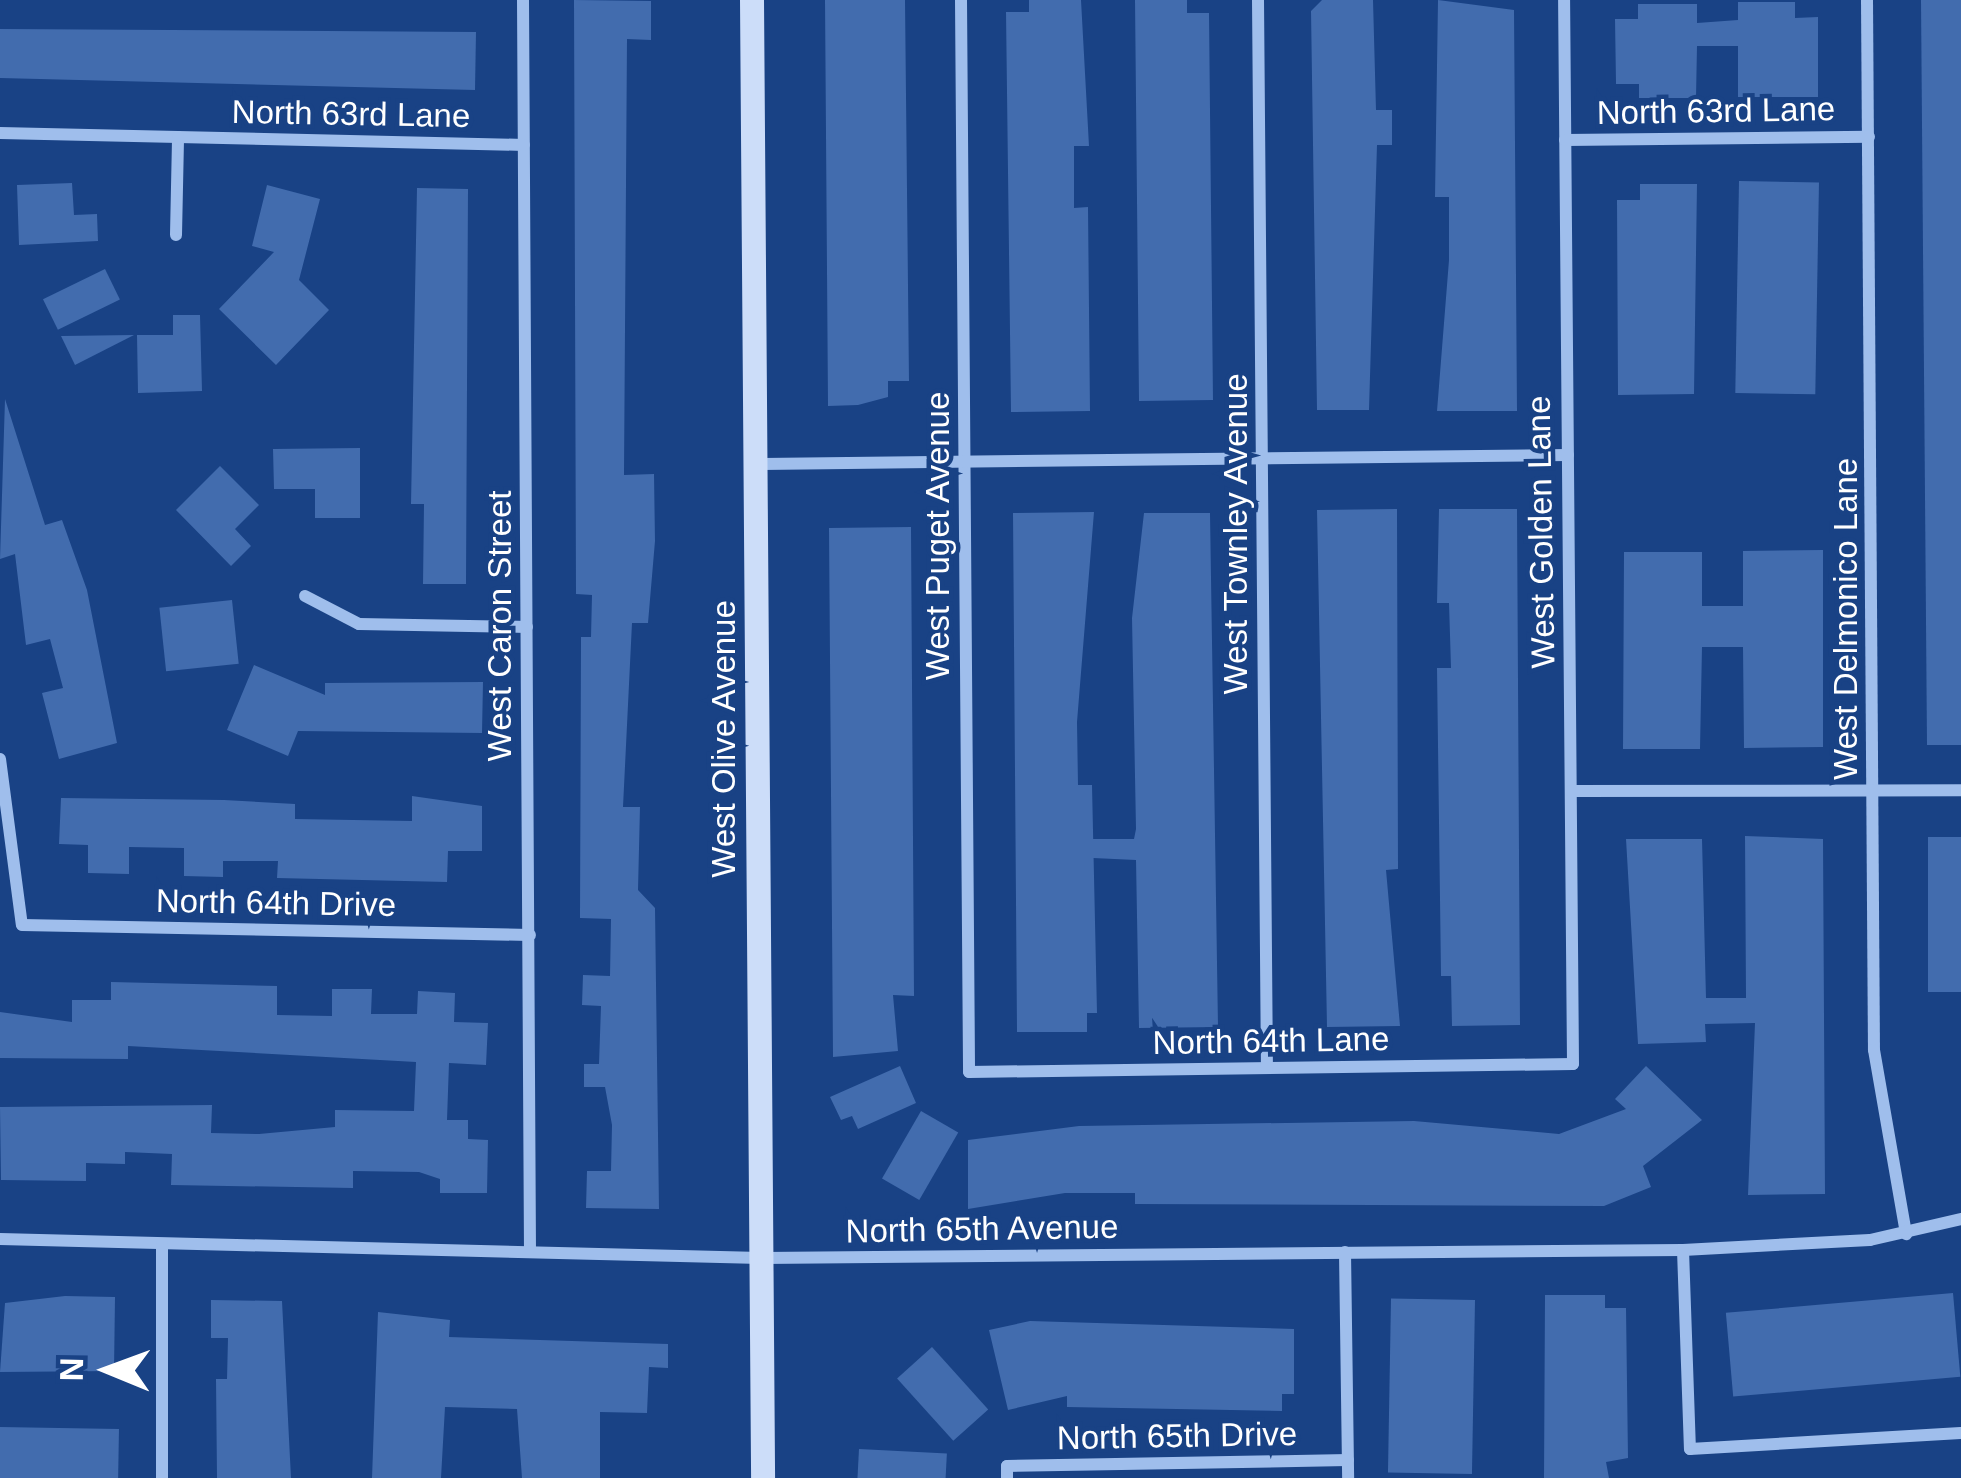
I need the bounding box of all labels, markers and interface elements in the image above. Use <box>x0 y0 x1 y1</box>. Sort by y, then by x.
street label: North 63rd Lane <box>1596 89 1836 133</box>
street label: North 63rd Lane <box>231 92 471 136</box>
street label: West Townley Avenue <box>1216 372 1256 696</box>
street label: West Puget Avenue <box>918 391 958 681</box>
street label: West Golden Lane <box>1519 395 1563 669</box>
street label: West Delmonico Lane <box>1826 458 1866 780</box>
street label: West Caron Street <box>480 491 520 761</box>
street label: West Olive Avenue <box>704 599 744 879</box>
street label: North 64th Drive <box>156 881 396 925</box>
street label: North 64th Lane <box>1152 1019 1390 1063</box>
street label: North 65th Avenue <box>844 1207 1120 1251</box>
north arrow <box>48 1310 168 1430</box>
text: N <box>53 1357 90 1382</box>
street label: North 65th Drive <box>1057 1414 1297 1458</box>

